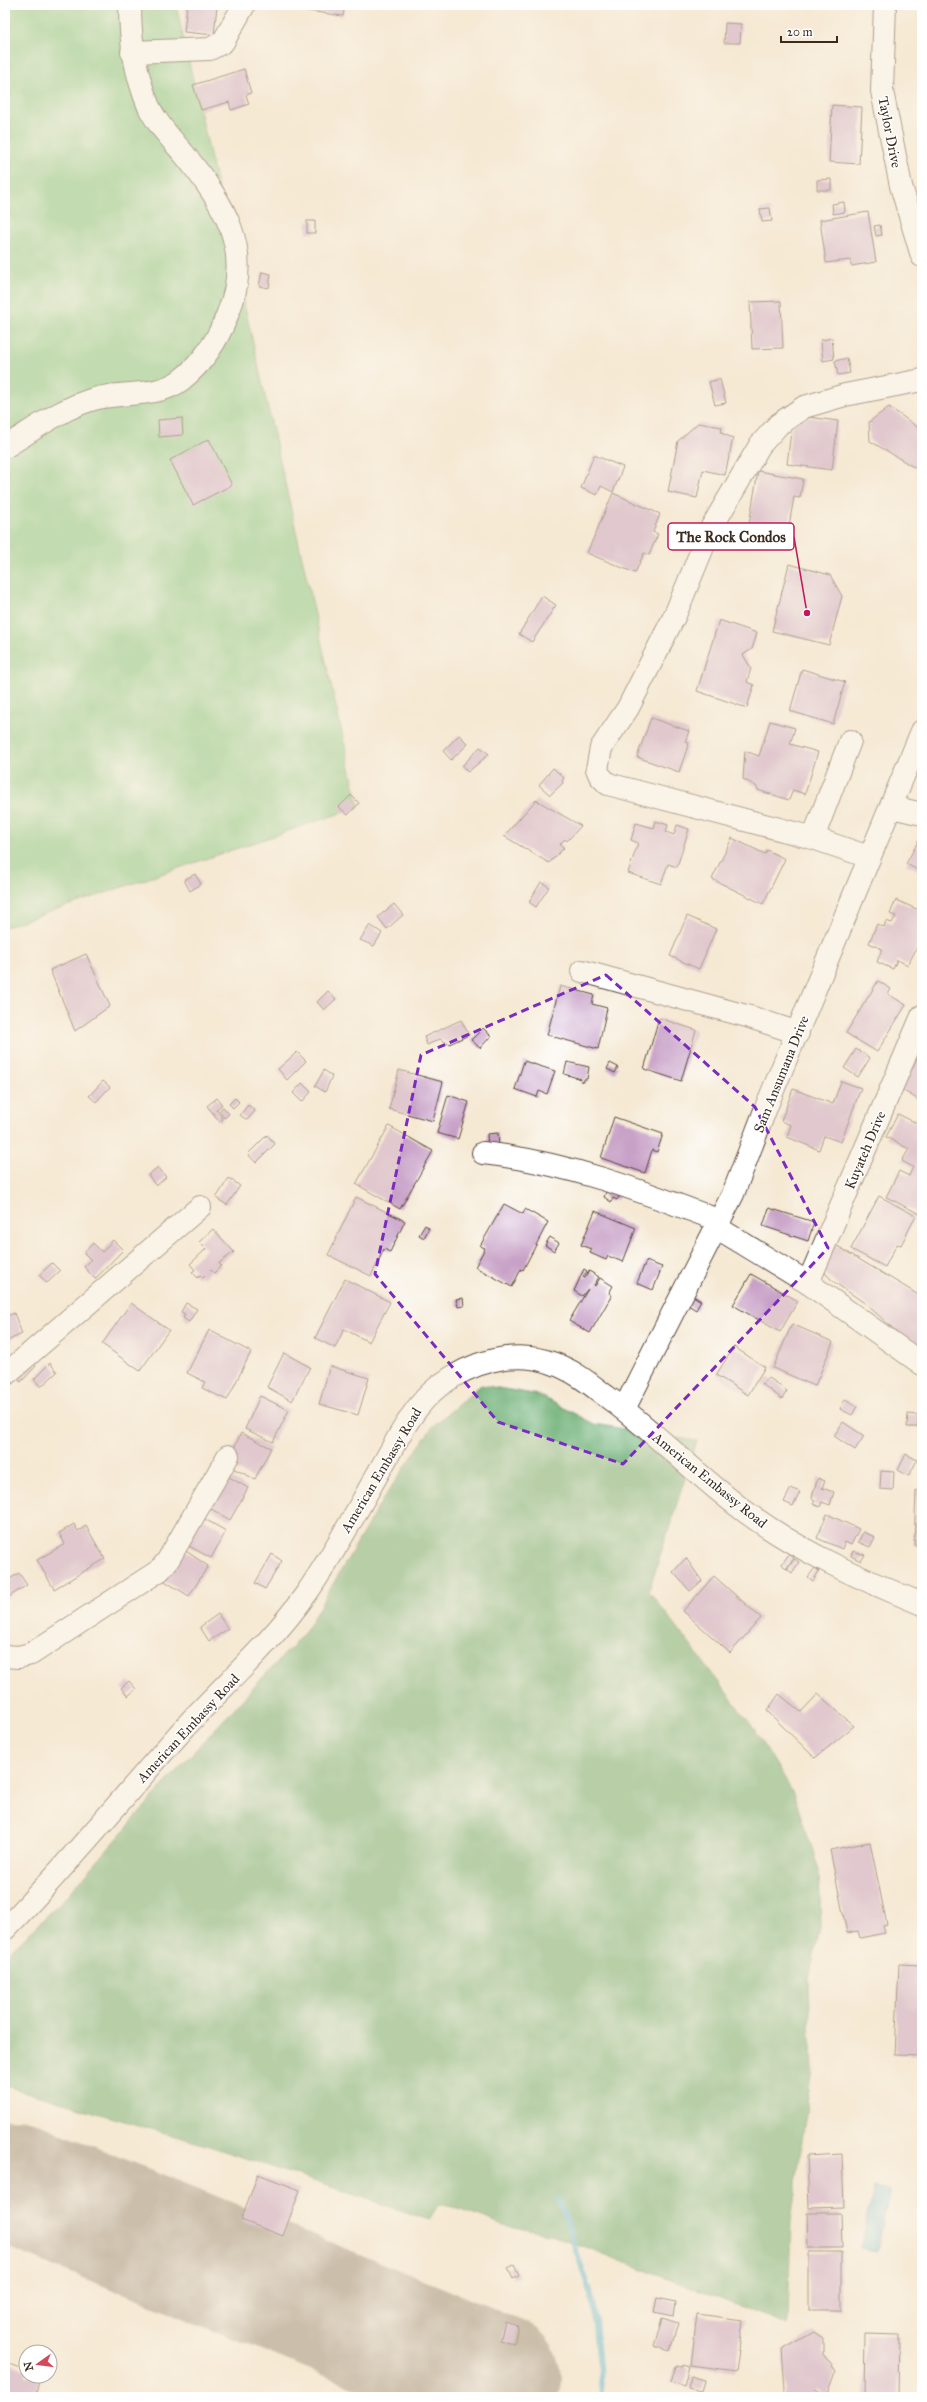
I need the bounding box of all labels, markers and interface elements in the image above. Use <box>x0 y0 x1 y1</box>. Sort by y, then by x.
scale bar <box>781 18 837 44</box>
text: 20 m <box>787 25 813 39</box>
street label: Taylor Drive <box>874 95 905 169</box>
callout: The Rock Condos <box>668 523 794 550</box>
text: The Rock Condos <box>675 528 786 546</box>
street label: Sam Ansumana Drive <box>750 1013 813 1135</box>
street label: Kuyateh Drive <box>841 1108 890 1192</box>
street label: American Embassy Road <box>337 1405 425 1537</box>
street label: American Embassy Road <box>648 1428 770 1532</box>
street label: American Embassy Road <box>133 1670 243 1787</box>
north arrow <box>18 2344 58 2384</box>
text: N <box>21 2360 36 2372</box>

